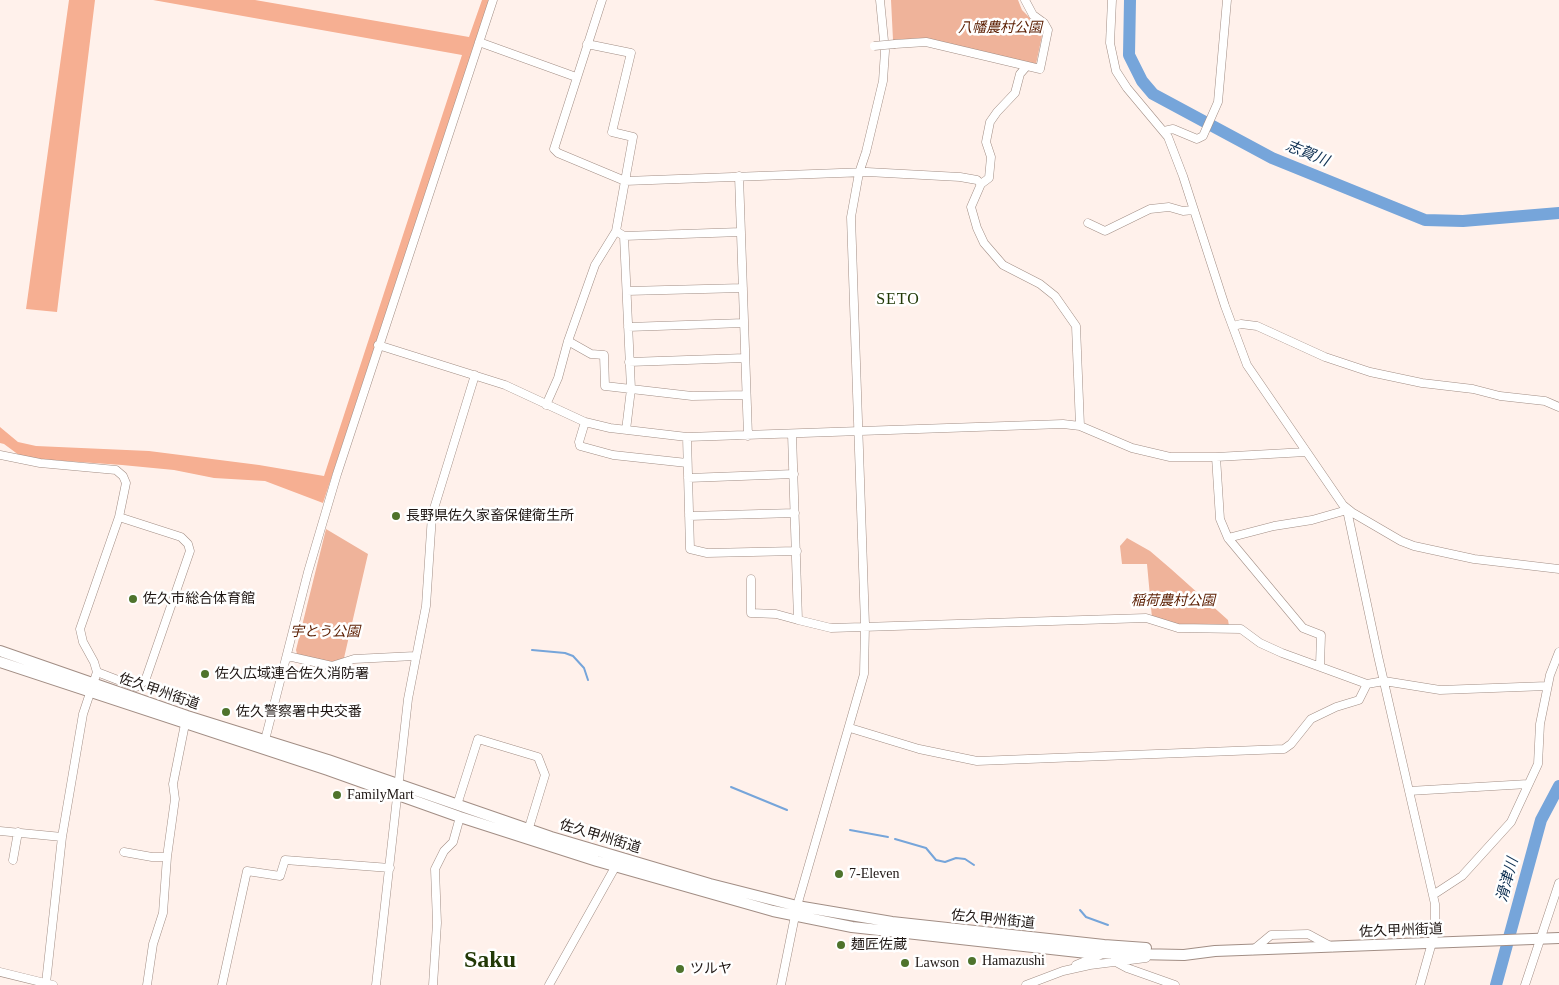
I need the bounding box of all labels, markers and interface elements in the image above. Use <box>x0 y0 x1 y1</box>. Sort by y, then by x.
park label: 八幡農村公園 <box>958 20 1042 36</box>
water label: 志賀川 <box>1283 137 1331 171</box>
district label: SETO <box>876 290 920 310</box>
place label: 長野県佐久家畜保健衛生所 <box>406 508 574 524</box>
marker: 長野県佐久家畜保健衛生所 <box>390 510 402 522</box>
place label: 佐久市総合体育館 <box>143 591 255 607</box>
marker: 佐久市総合体育館 <box>127 593 139 605</box>
park label: 稲荷農村公園 <box>1131 593 1215 609</box>
park label: 宇とう公園 <box>290 624 360 640</box>
place label: 佐久広域連合佐久消防署 <box>215 666 369 682</box>
marker: 佐久広域連合佐久消防署 <box>199 668 211 680</box>
street label: 佐久甲州街道 <box>117 670 201 714</box>
place label: 佐久警察署中央交番 <box>236 704 362 720</box>
marker: 佐久警察署中央交番 <box>220 706 232 718</box>
place label: FamilyMart <box>347 787 414 803</box>
marker: FamilyMart <box>331 789 343 801</box>
street label: 佐久甲州街道 <box>557 817 643 857</box>
water label: 滑津川 <box>1493 856 1523 904</box>
place label: 7-Eleven <box>849 866 900 882</box>
marker: 7-Eleven <box>833 868 845 880</box>
street label: 佐久甲州街道 <box>950 907 1036 933</box>
street label: 佐久甲州街道 <box>1359 921 1443 941</box>
place label: 麺匠佐蔵 <box>851 937 907 953</box>
marker: 麺匠佐蔵 <box>835 939 847 951</box>
district label: Saku <box>464 947 516 975</box>
place label: Hamazushi <box>982 953 1045 969</box>
place label: Lawson <box>915 955 959 971</box>
marker: Hamazushi <box>966 955 978 967</box>
marker: Lawson <box>899 957 911 969</box>
place label: ツルヤ <box>690 961 732 977</box>
marker: ツルヤ <box>674 963 686 975</box>

